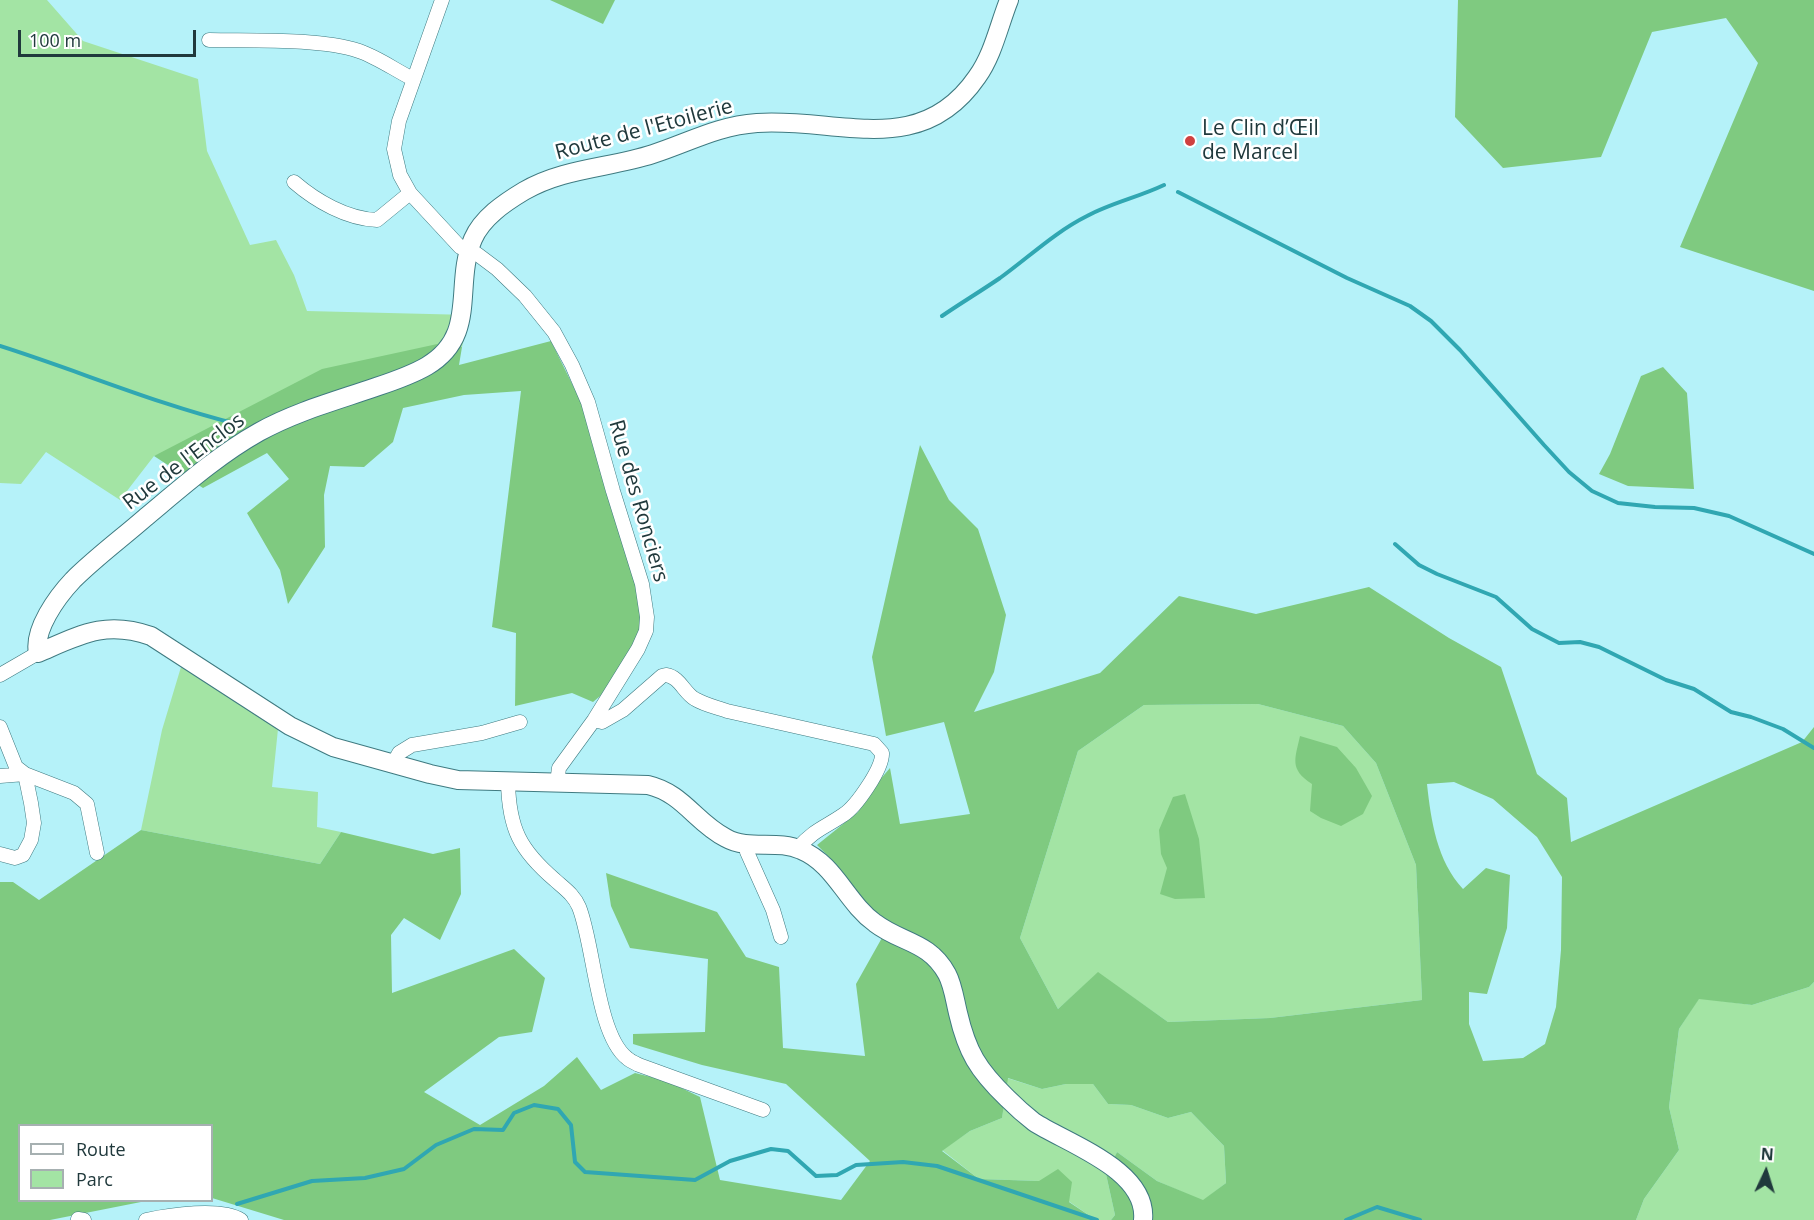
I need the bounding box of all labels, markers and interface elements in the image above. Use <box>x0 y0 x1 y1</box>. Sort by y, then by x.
scale bar <box>21 18 200 56</box>
text: 100 m <box>29 28 81 52</box>
street label: Route de l'Etoilerie <box>552 94 736 166</box>
place label: Le Clin d’Œil de Marcel <box>1202 116 1319 166</box>
marker: Le Clin d’Œil de Marcel <box>1183 134 1197 148</box>
street label: Rue de l'Enclos <box>118 408 250 516</box>
street label: Rue des Ronciers <box>603 417 673 585</box>
legend <box>18 1124 213 1202</box>
text: Route <box>76 1137 126 1161</box>
north arrow <box>1736 1142 1796 1202</box>
text: N <box>1760 1143 1775 1165</box>
text: Parc <box>76 1167 113 1191</box>

